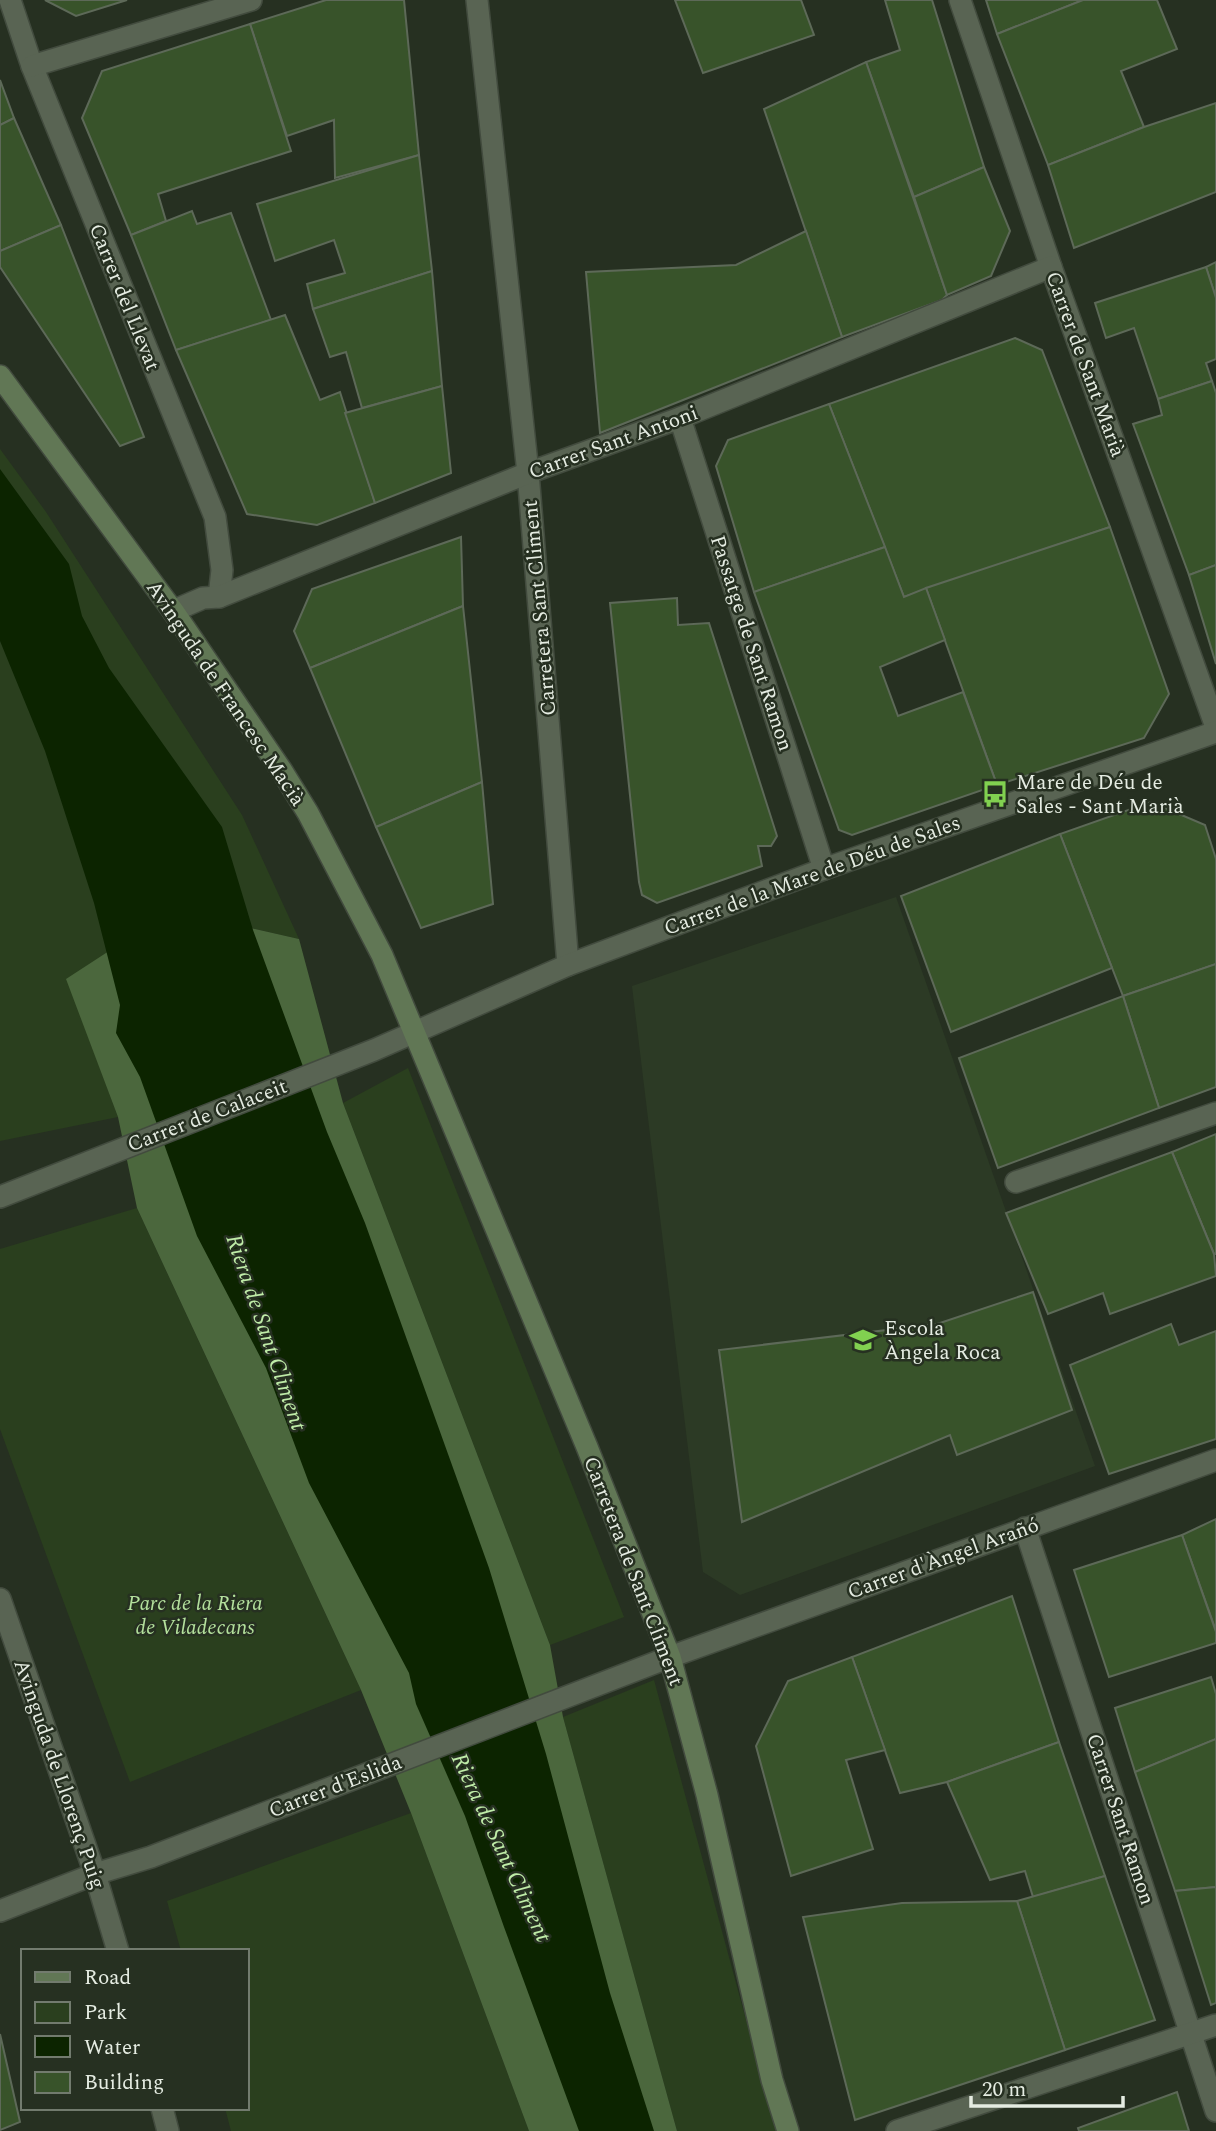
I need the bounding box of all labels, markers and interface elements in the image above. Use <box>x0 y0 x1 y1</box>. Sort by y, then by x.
street label: Carrer del Llevat <box>80 219 168 376</box>
street label: Carrer de Sant Marià <box>1037 267 1134 462</box>
street label: Carrer Sant Antoni <box>524 397 703 488</box>
street label: Carretera Sant Climent <box>515 499 565 717</box>
street label: Passatge de Sant Ramon <box>701 531 801 755</box>
street label: Avinguda de Francesc Macià <box>137 574 313 814</box>
place label: Mare de Déu de Sales - Sant Marià <box>1016 767 1185 823</box>
bus stop icon: Mare de Déu de Sales - Sant Marià <box>980 779 1010 809</box>
street label: Carrer de la Mare de Déu de Sales <box>659 807 965 945</box>
street label: Carrer de Calaceit <box>123 1071 292 1161</box>
water label: Riera de Sant Climent <box>216 1230 316 1436</box>
place label: Escola Àngela Roca <box>884 1313 1001 1369</box>
school or university icon: Escola Àngela Roca <box>848 1325 878 1355</box>
street label: Carretera de Sant Climent <box>574 1452 692 1691</box>
street label: Carrer d'Àngel Arañó <box>843 1509 1044 1608</box>
park label: Parc de la Riera de Viladecans <box>127 1588 263 1644</box>
street label: Avinguda de Llorenç Puig <box>5 1655 113 1894</box>
street label: Carrer Sant Ramon <box>1077 1729 1163 1909</box>
street label: Carrer d'Eslida <box>264 1747 407 1827</box>
water label: Riera de Sant Climent <box>441 1747 560 1949</box>
legend <box>21 1949 248 2110</box>
text: Road <box>84 1962 131 1994</box>
text: Park <box>84 1997 128 2029</box>
text: Water <box>84 2032 140 2064</box>
scale bar <box>971 2064 1123 2108</box>
text: Building <box>84 2067 164 2099</box>
text: 20 m <box>982 2074 1026 2106</box>

